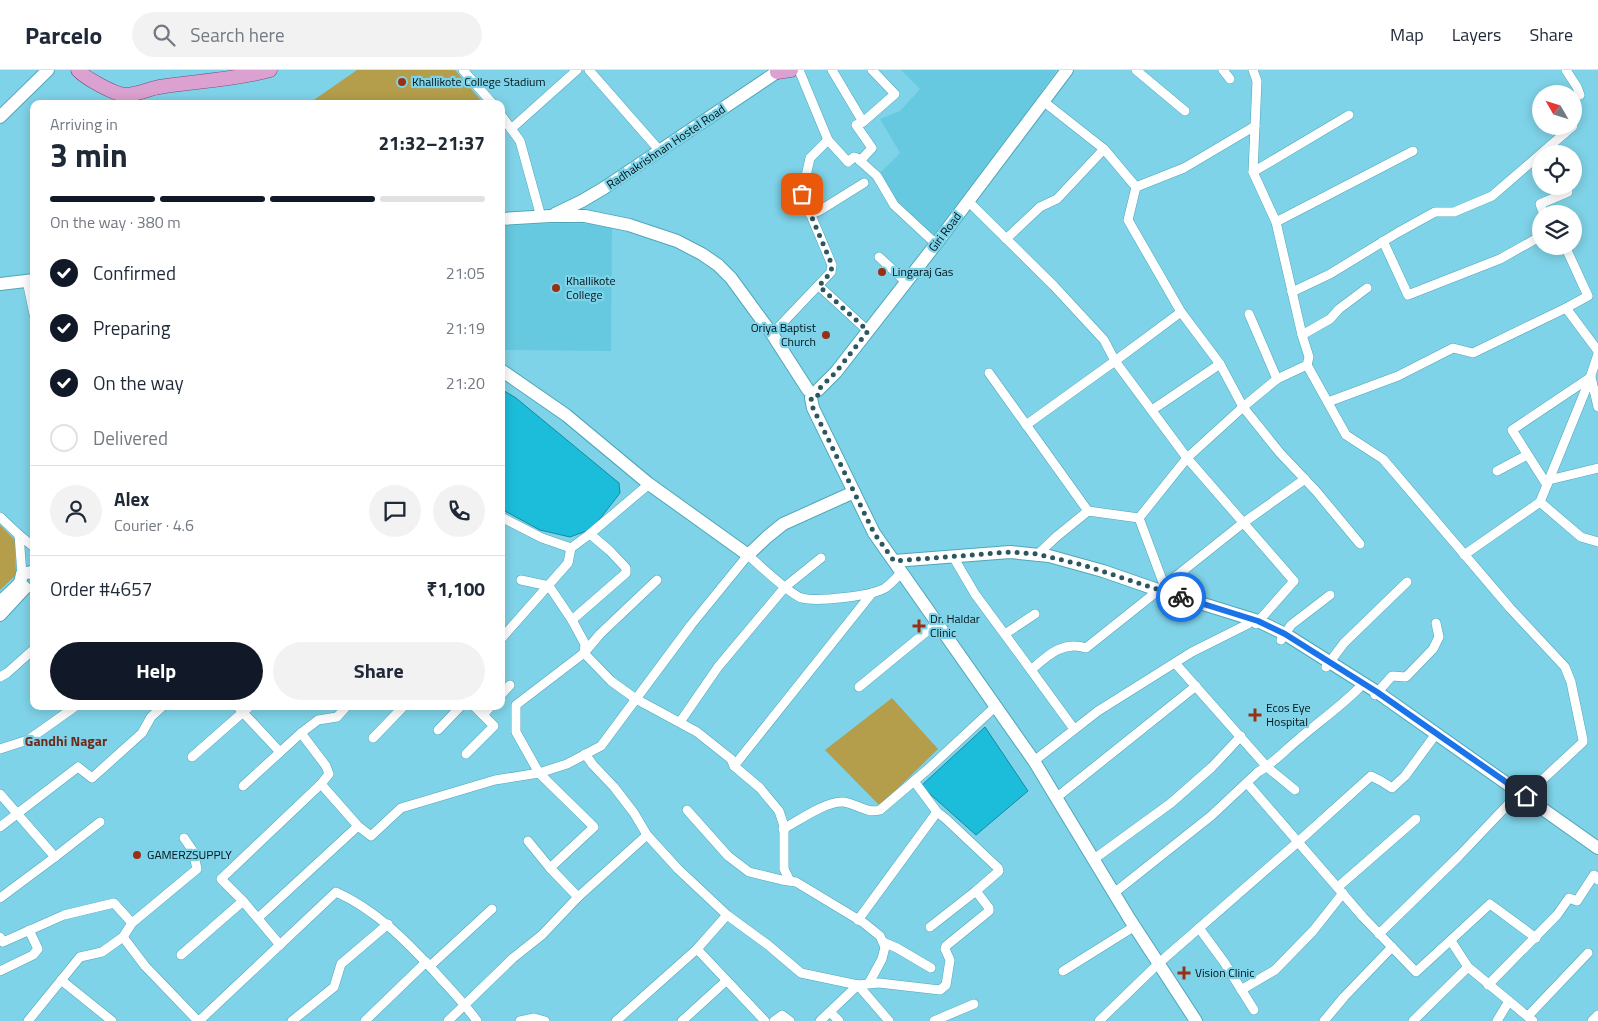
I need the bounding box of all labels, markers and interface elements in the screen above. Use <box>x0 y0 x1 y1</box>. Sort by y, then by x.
search box <box>132 12 482 57</box>
text: Parcelo <box>25 17 102 53</box>
text: Search here <box>190 20 285 49</box>
icon: search <box>150 21 178 49</box>
text: Map <box>1390 21 1424 48</box>
text: Layers <box>1452 21 1501 48</box>
text: Share <box>1529 21 1573 48</box>
place label: Khallikote College Stadium <box>412 72 545 91</box>
marker: Khallikote College Stadium <box>396 76 408 88</box>
north arrow <box>1532 85 1582 135</box>
map controls <box>1532 85 1582 255</box>
street label: Radhakrishnan Hostel Road <box>602 100 729 194</box>
text: Arriving in <box>50 112 118 136</box>
text: 21:32–21:37 <box>378 128 485 157</box>
text: 3 min <box>50 131 128 179</box>
button: locate <box>1532 145 1582 195</box>
pin <box>781 173 823 215</box>
icon: bag <box>788 180 816 208</box>
button: layers <box>1532 205 1582 255</box>
street label: Giri Road <box>923 208 966 256</box>
text: On the way · 380 m <box>50 210 181 234</box>
text: Confirmed <box>93 258 176 287</box>
icon: check <box>50 259 78 287</box>
text: 21:05 <box>446 261 485 285</box>
place label: Lingaraj Gas <box>892 262 954 281</box>
marker: Lingaraj Gas <box>876 266 888 278</box>
place label: Khallikote College <box>566 271 616 304</box>
marker: Khallikote College <box>550 282 562 294</box>
text: Preparing <box>93 313 170 342</box>
icon: check <box>50 314 78 342</box>
text: 21:19 <box>446 316 485 340</box>
place label: Oriya Baptist Church <box>751 318 817 351</box>
marker: Oriya Baptist Church <box>820 329 832 341</box>
text: On the way <box>93 368 184 397</box>
icon: check <box>50 369 78 397</box>
text: 21:20 <box>446 371 485 395</box>
text: Delivered <box>93 423 168 452</box>
text: Alex <box>114 484 149 513</box>
button: person <box>50 485 102 537</box>
button: chat <box>369 485 421 537</box>
button: phone <box>433 485 485 537</box>
text: Courier · 4.6 <box>114 513 194 537</box>
courier <box>1156 572 1206 622</box>
text: Order #4657 <box>50 574 152 603</box>
text: ₹1,100 <box>427 574 485 603</box>
icon: bike <box>1167 583 1195 611</box>
place label: Dr. Haldar Clinic <box>930 609 980 642</box>
marker: Dr. Haldar Clinic <box>912 619 926 633</box>
button: Help <box>50 642 263 700</box>
button: Share <box>273 642 485 700</box>
place label: Ecos Eye Hospital <box>1266 698 1311 731</box>
marker: Ecos Eye Hospital <box>1248 708 1262 722</box>
district label: Gandhi Nagar <box>25 730 107 751</box>
pin <box>1505 775 1547 817</box>
icon: home <box>1512 782 1540 810</box>
place label: GAMERZSUPPLY <box>147 845 232 864</box>
marker: GAMERZSUPPLY <box>131 849 143 861</box>
place label: Vision Clinic <box>1195 963 1254 982</box>
marker: Vision Clinic <box>1177 966 1191 980</box>

